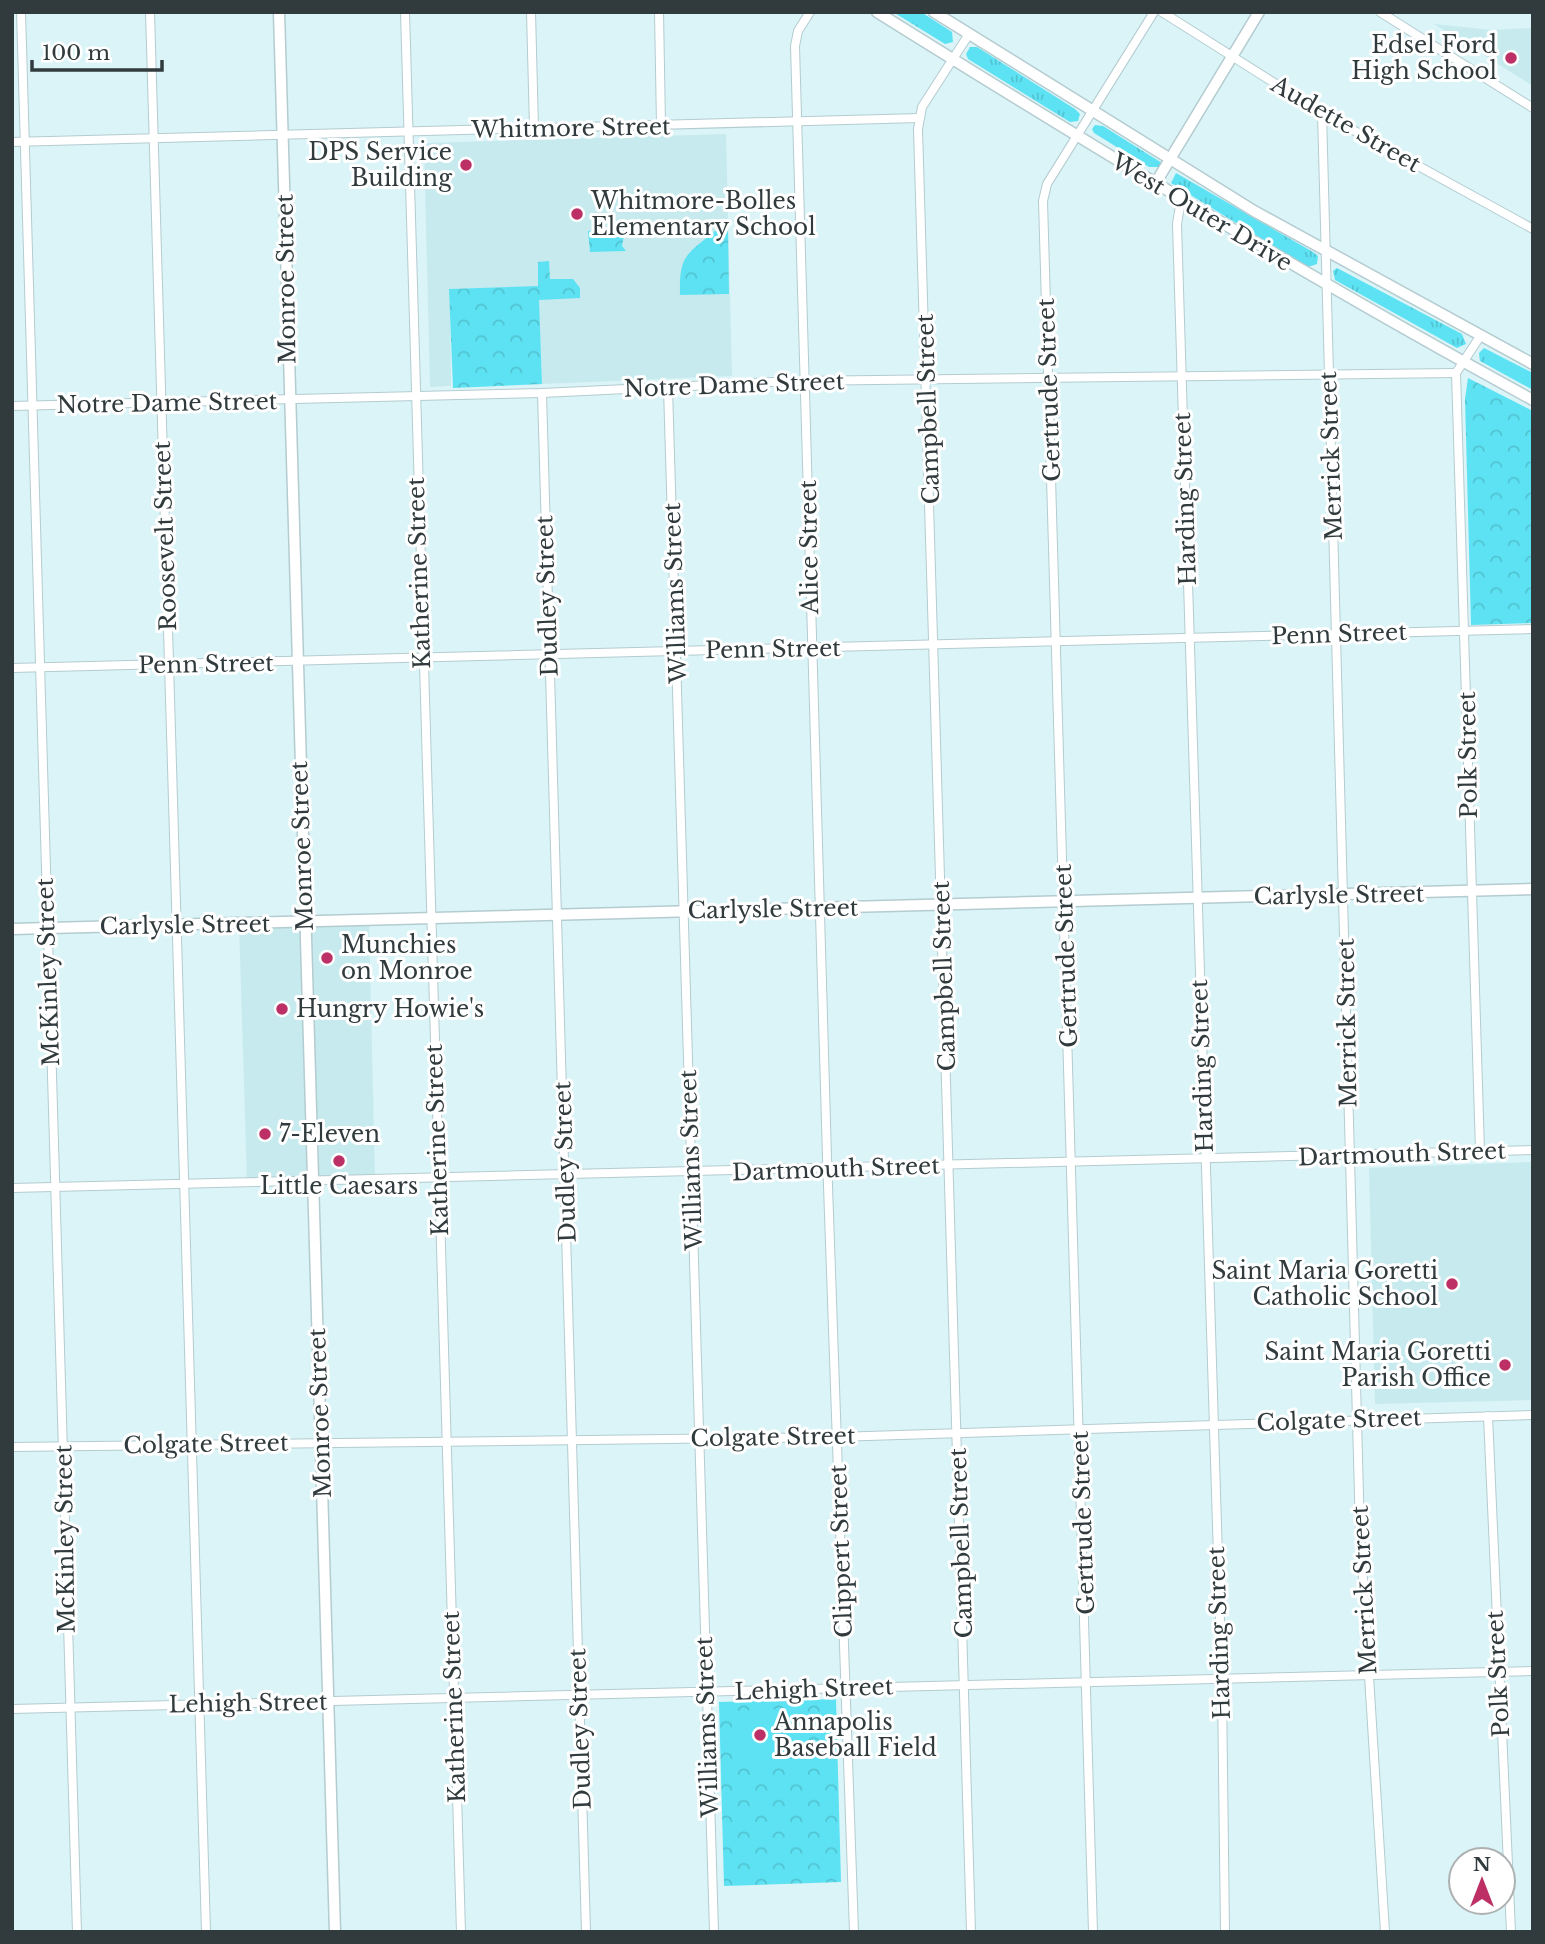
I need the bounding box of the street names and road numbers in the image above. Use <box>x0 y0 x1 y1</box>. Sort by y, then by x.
street label: Audette Street <box>1265 69 1426 178</box>
street label: Whitmore Street <box>470 112 671 144</box>
street label: West Outer Drive <box>1106 146 1297 277</box>
street label: Monroe Street <box>271 193 301 364</box>
street label: Gertrude Street <box>1032 297 1066 482</box>
street label: Campbell Street <box>911 313 945 505</box>
street label: Notre Dame Street <box>623 367 845 403</box>
street label: Merrick Street <box>1314 371 1348 541</box>
street label: Notre Dame Street <box>56 387 278 419</box>
street label: Harding Street <box>1168 412 1202 586</box>
street label: Roosevelt Street <box>148 440 182 631</box>
street label: Katherine Street <box>402 476 436 669</box>
street label: Alice Street <box>794 479 824 615</box>
street label: Williams Street <box>658 502 692 685</box>
street label: Dudley Street <box>530 515 564 677</box>
street label: Penn Street <box>1271 618 1408 650</box>
street label: Penn Street <box>705 634 841 664</box>
street label: Penn Street <box>138 649 274 679</box>
street label: Polk Street <box>1453 691 1483 819</box>
street label: Monroe Street <box>285 760 319 931</box>
street label: Gertrude Street <box>1049 863 1083 1048</box>
street label: McKinley Street <box>31 877 65 1067</box>
street label: Campbell Street <box>927 880 961 1072</box>
street label: Carlysle Street <box>1253 880 1425 910</box>
street label: Carlysle Street <box>687 894 859 924</box>
street label: Carlysle Street <box>99 910 271 940</box>
street label: Merrick Street <box>1332 938 1362 1108</box>
street label: Harding Street <box>1185 979 1219 1153</box>
street label: Katherine Street <box>420 1043 454 1236</box>
street label: Williams Street <box>674 1069 708 1252</box>
street label: Dudley Street <box>548 1081 582 1243</box>
street label: Dartmouth Street <box>1298 1136 1507 1172</box>
street label: Dartmouth Street <box>732 1151 941 1187</box>
street label: Monroe Street <box>303 1327 337 1498</box>
street label: Colgate Street <box>1256 1403 1422 1437</box>
street label: Colgate Street <box>690 1422 856 1452</box>
street label: Colgate Street <box>123 1429 289 1459</box>
street label: Gertrude Street <box>1066 1430 1100 1615</box>
street label: McKinley Street <box>49 1444 81 1634</box>
street label: Campbell Street <box>944 1447 978 1639</box>
street label: Clippert Street <box>824 1463 858 1638</box>
street label: Merrick Street <box>1346 1504 1382 1675</box>
street label: Harding Street <box>1202 1546 1236 1720</box>
street label: Polk Street <box>1481 1609 1515 1738</box>
street label: Katherine Street <box>437 1610 471 1803</box>
street label: Williams Street <box>690 1636 724 1819</box>
street label: Dudley Street <box>563 1648 597 1810</box>
street label: Lehigh Street <box>734 1672 894 1706</box>
street label: Lehigh Street <box>168 1688 328 1718</box>

